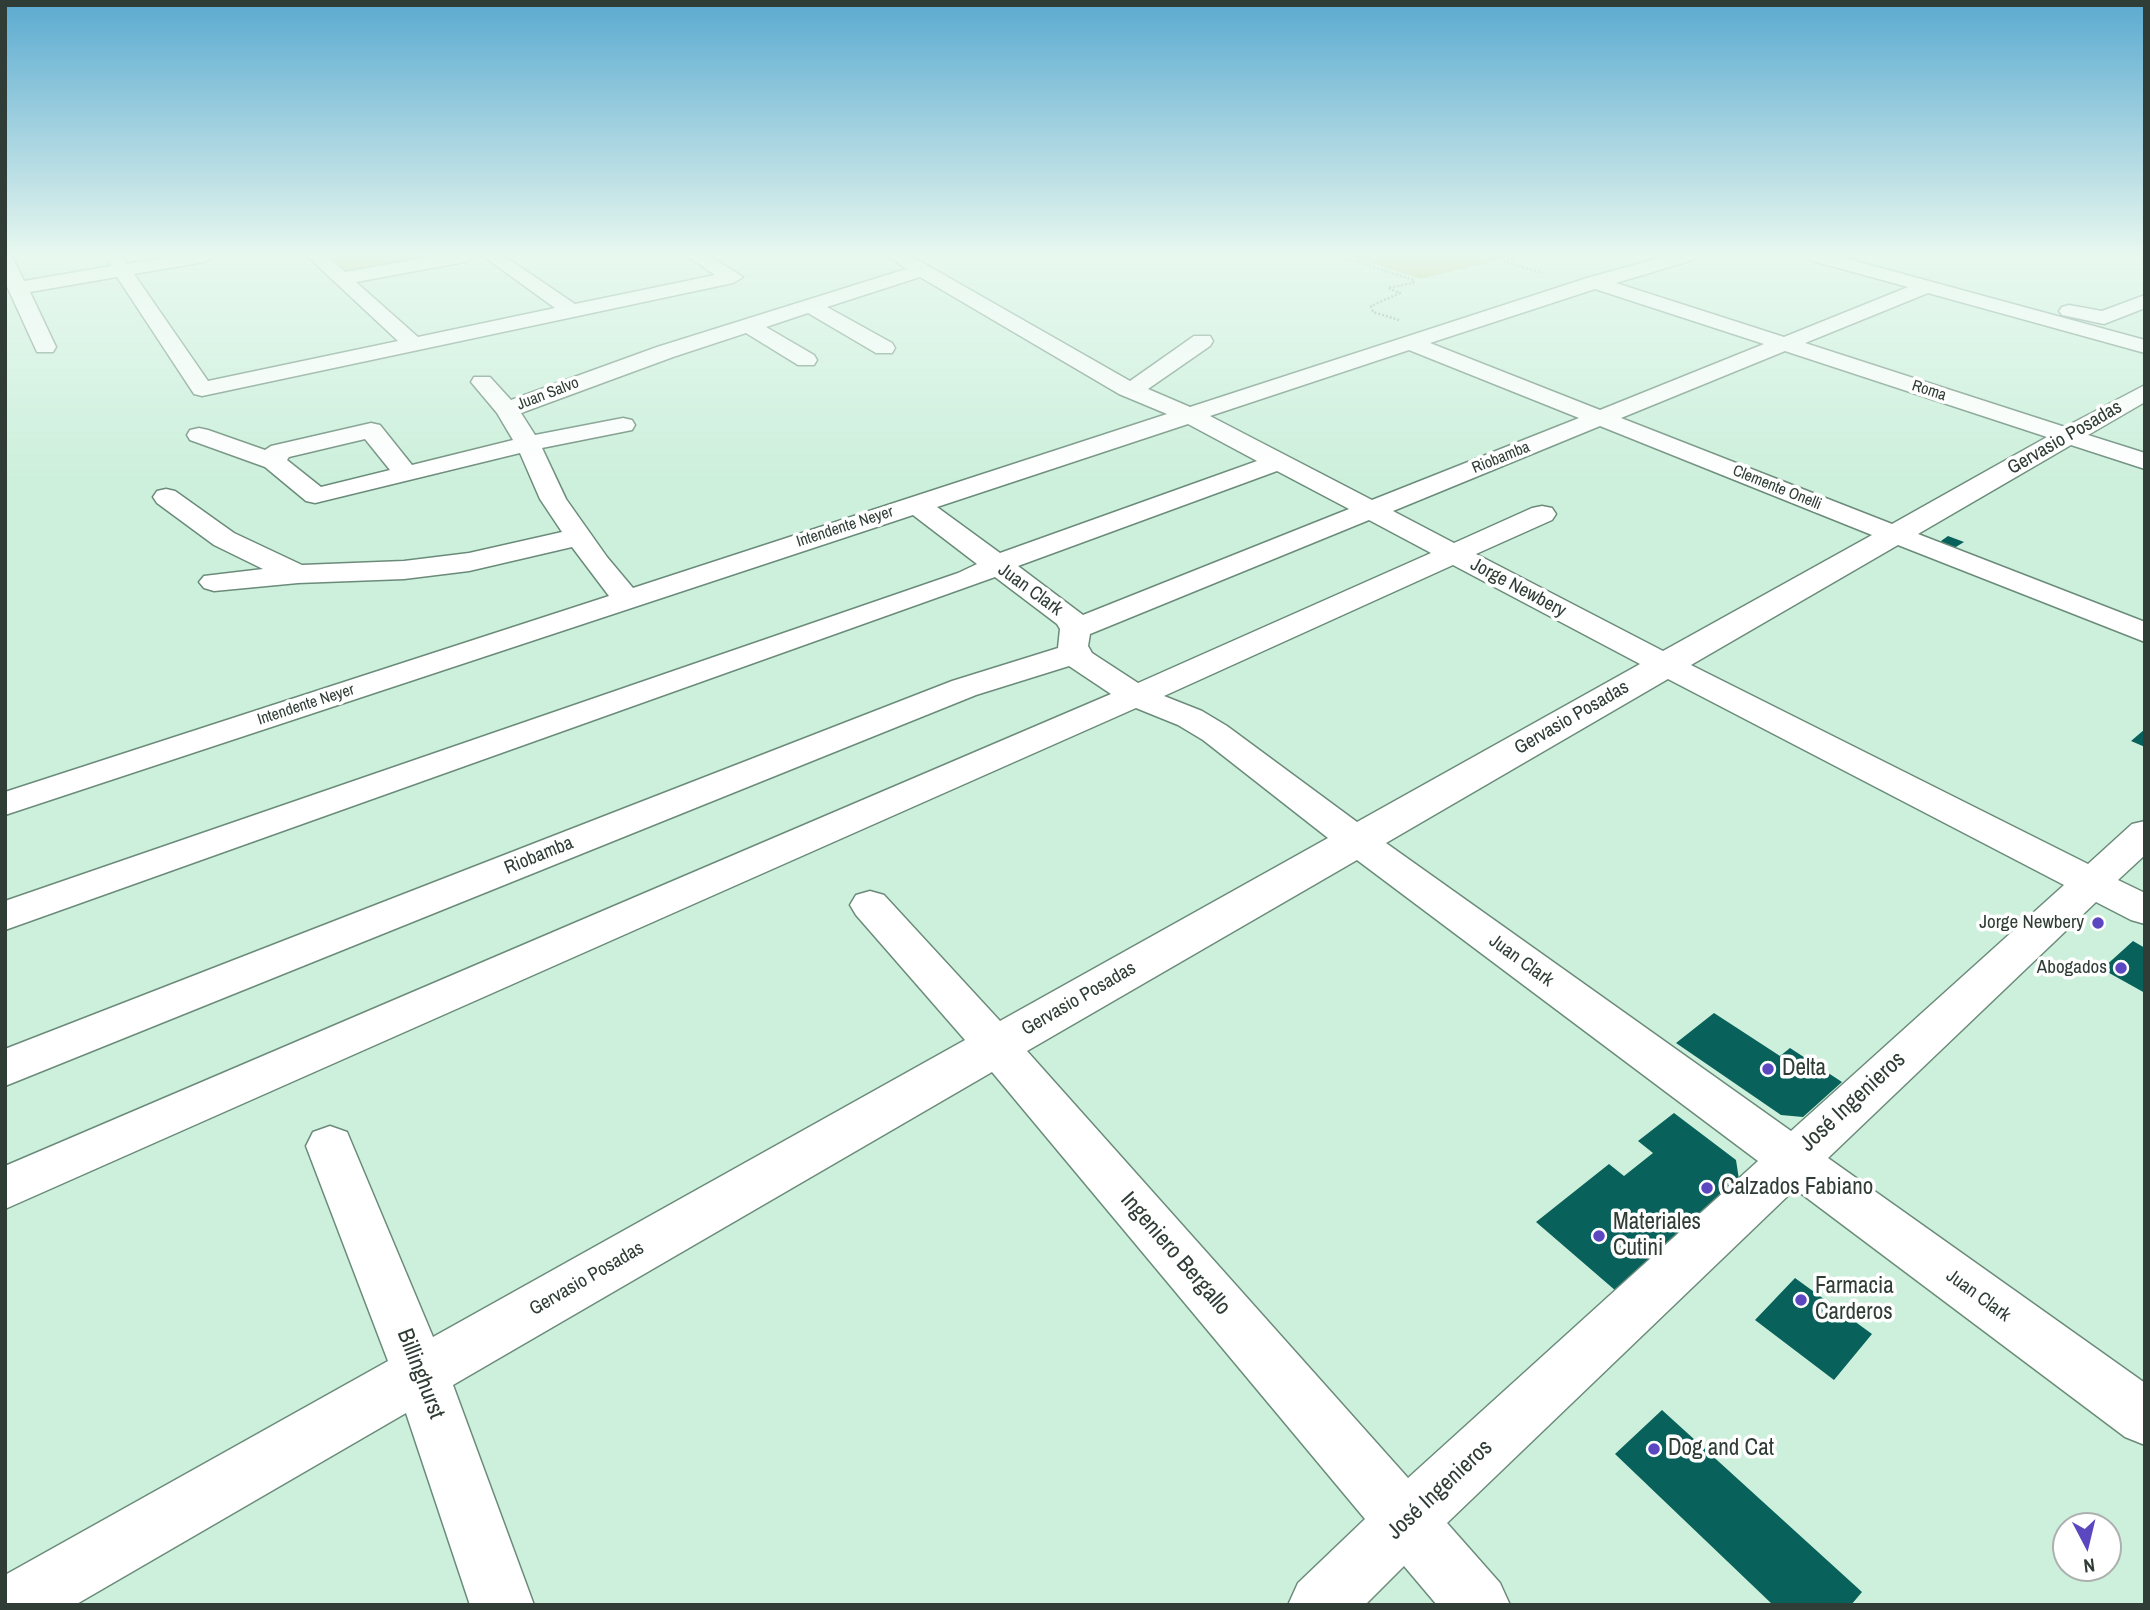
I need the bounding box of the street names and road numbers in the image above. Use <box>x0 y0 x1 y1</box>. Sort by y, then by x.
street label: Juan Salvo <box>514 373 582 415</box>
street label: Roma <box>1909 376 1949 406</box>
street label: Gervasio Posadas <box>2004 396 2126 480</box>
street label: Riobamba <box>1469 438 1533 478</box>
street label: Clemente Onelli <box>1730 461 1824 515</box>
street label: Intendente Neyer <box>794 502 896 552</box>
street label: Jorge Newbery <box>1466 553 1570 623</box>
street label: Juan Clark <box>993 559 1067 621</box>
street label: Gervasio Posadas <box>1511 676 1633 760</box>
street label: Intendente Neyer <box>255 680 357 730</box>
street label: Riobamba <box>501 832 577 880</box>
street label: Juan Clark <box>1484 930 1558 992</box>
street label: Gervasio Posadas <box>1018 957 1140 1041</box>
street label: José Ingenieros <box>1795 1046 1911 1158</box>
street label: Ingeniero Bergallo <box>1114 1187 1236 1321</box>
street label: Gervasio Posadas <box>526 1237 648 1321</box>
street label: Juan Clark <box>1941 1265 2015 1327</box>
street label: Billinghurst <box>390 1325 450 1423</box>
street label: José Ingenieros <box>1382 1434 1498 1546</box>

